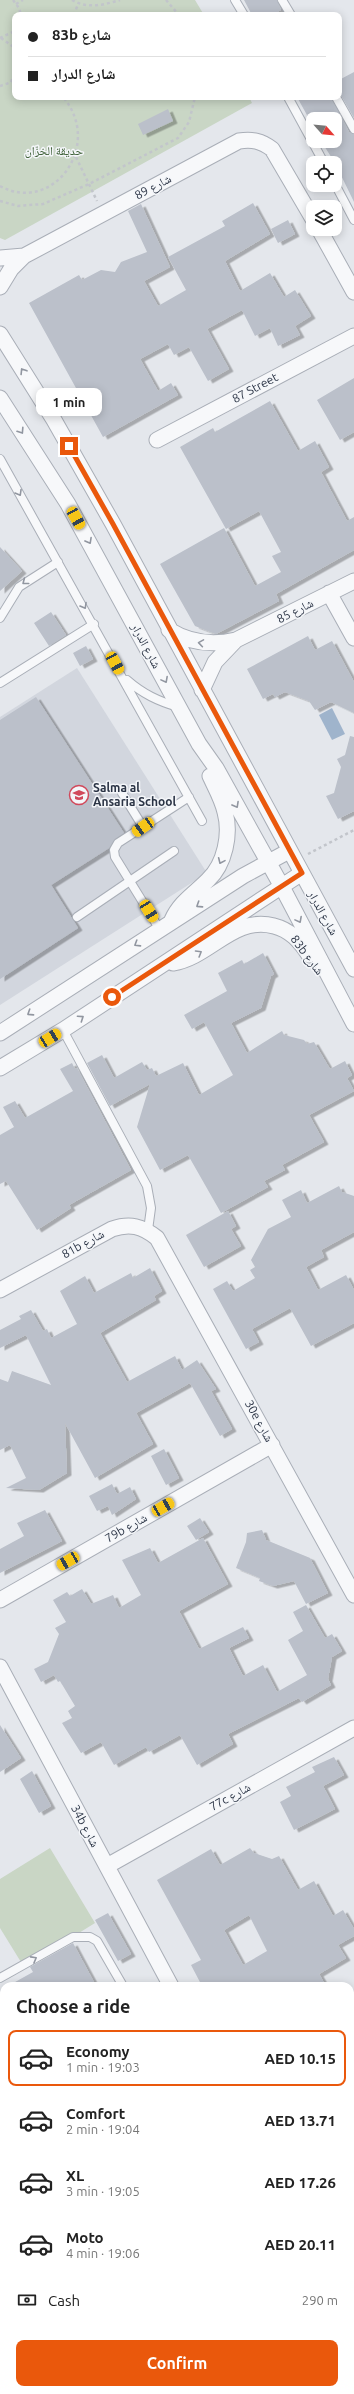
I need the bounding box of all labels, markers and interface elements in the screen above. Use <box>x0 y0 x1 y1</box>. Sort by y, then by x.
text: 83b شارع <box>52 26 111 43</box>
text: شارع الدرار <box>52 65 115 82</box>
north arrow <box>306 112 342 148</box>
map controls <box>306 112 342 236</box>
park label: حديقة الخزّان <box>25 144 84 158</box>
button: locate <box>306 156 342 192</box>
street label: شارع 89 <box>132 172 174 203</box>
button: layers <box>306 200 342 236</box>
one-way arrow <box>21 368 28 375</box>
street label: 87 Street <box>230 370 280 405</box>
callout: 1 min <box>36 388 102 416</box>
text: 1 min <box>53 395 85 409</box>
one-way arrow <box>16 427 24 434</box>
route end <box>60 437 78 455</box>
one-way arrow <box>15 489 22 496</box>
car <box>65 505 87 531</box>
one-way arrow <box>84 537 92 545</box>
one-way arrow <box>22 578 29 585</box>
street label: شارع 85 <box>274 596 316 627</box>
one-way arrow <box>79 602 86 609</box>
street label: شارع الدرار <box>127 620 164 671</box>
one-way arrow <box>198 639 204 648</box>
car <box>104 650 126 676</box>
one-way arrow <box>160 676 168 683</box>
place label: Salma al Ansaria School <box>93 781 176 808</box>
school or university icon: Salma al Ansaria School <box>68 784 90 806</box>
one-way arrow <box>232 801 239 808</box>
car <box>130 815 156 839</box>
one-way arrow <box>217 858 225 865</box>
street label: شارع الدرار <box>304 887 341 938</box>
car <box>138 898 160 924</box>
one-way arrow <box>196 900 203 908</box>
one-way arrow <box>294 916 302 923</box>
street label: 83b شارع <box>287 932 327 978</box>
one-way arrow <box>134 939 141 947</box>
one-way arrow <box>195 950 202 958</box>
route start <box>103 988 121 1006</box>
one-way arrow <box>27 1008 34 1016</box>
one-way arrow <box>77 1015 84 1023</box>
car <box>37 1027 63 1049</box>
street label: 81b شارع <box>59 1227 107 1262</box>
street label: 30e شارع <box>241 1398 276 1445</box>
car <box>150 1496 176 1518</box>
street label: 79b شارع <box>103 1510 150 1546</box>
car <box>55 1550 81 1572</box>
street label: 77c شارع <box>207 1780 254 1815</box>
street label: 34b شارع <box>67 1802 102 1850</box>
one-way arrow <box>30 1957 37 1964</box>
text: Choose a ride <box>16 1996 130 2016</box>
icon: car <box>18 2040 54 2076</box>
text: Economy <box>66 2043 130 2060</box>
text: AED 10.15 <box>265 2050 336 2067</box>
text: 1 min · 19:03 <box>66 2060 140 2074</box>
icon: car <box>18 2102 54 2138</box>
text: Comfort <box>66 2105 125 2122</box>
text: AED 13.71 <box>265 2112 336 2129</box>
text: 2 min · 19:04 <box>66 2122 140 2136</box>
icon: car <box>18 2164 54 2200</box>
text: XL <box>66 2167 84 2184</box>
text: AED 17.26 <box>265 2174 336 2191</box>
text: 3 min · 19:05 <box>66 2184 140 2198</box>
icon: car <box>18 2226 54 2262</box>
text: Moto <box>66 2229 104 2246</box>
text: AED 20.11 <box>265 2236 336 2253</box>
text: 4 min · 19:06 <box>66 2246 140 2260</box>
icon: cash <box>16 2289 38 2311</box>
text: Cash <box>48 2292 80 2309</box>
text: 290 m <box>302 2293 338 2307</box>
button: Confirm <box>16 2340 338 2386</box>

